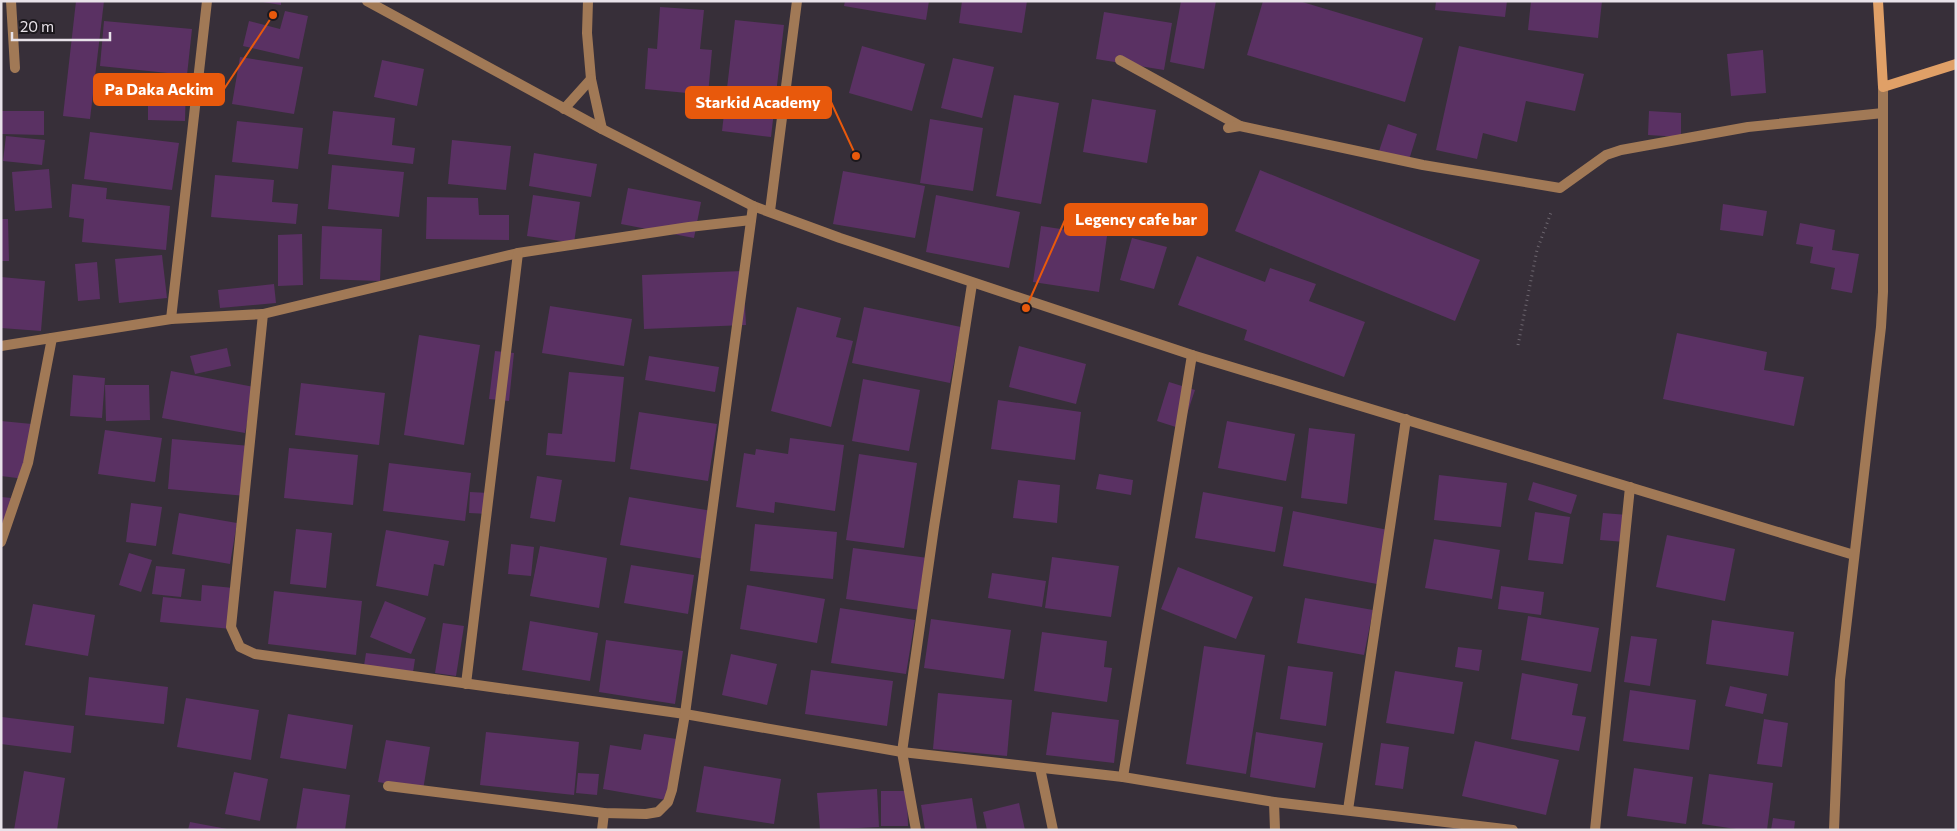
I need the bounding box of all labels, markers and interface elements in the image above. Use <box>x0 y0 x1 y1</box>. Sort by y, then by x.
scale bar <box>12 10 110 42</box>
text: 20 m <box>20 17 54 35</box>
callout: Pa Daka Ackim <box>94 74 224 105</box>
text: Pa Daka Ackim <box>104 79 214 98</box>
callout: Starkid Academy <box>686 87 831 118</box>
text: Starkid Academy <box>696 92 821 111</box>
callout: Legency cafe bar <box>1065 204 1207 235</box>
text: Legency cafe bar <box>1075 209 1197 228</box>

